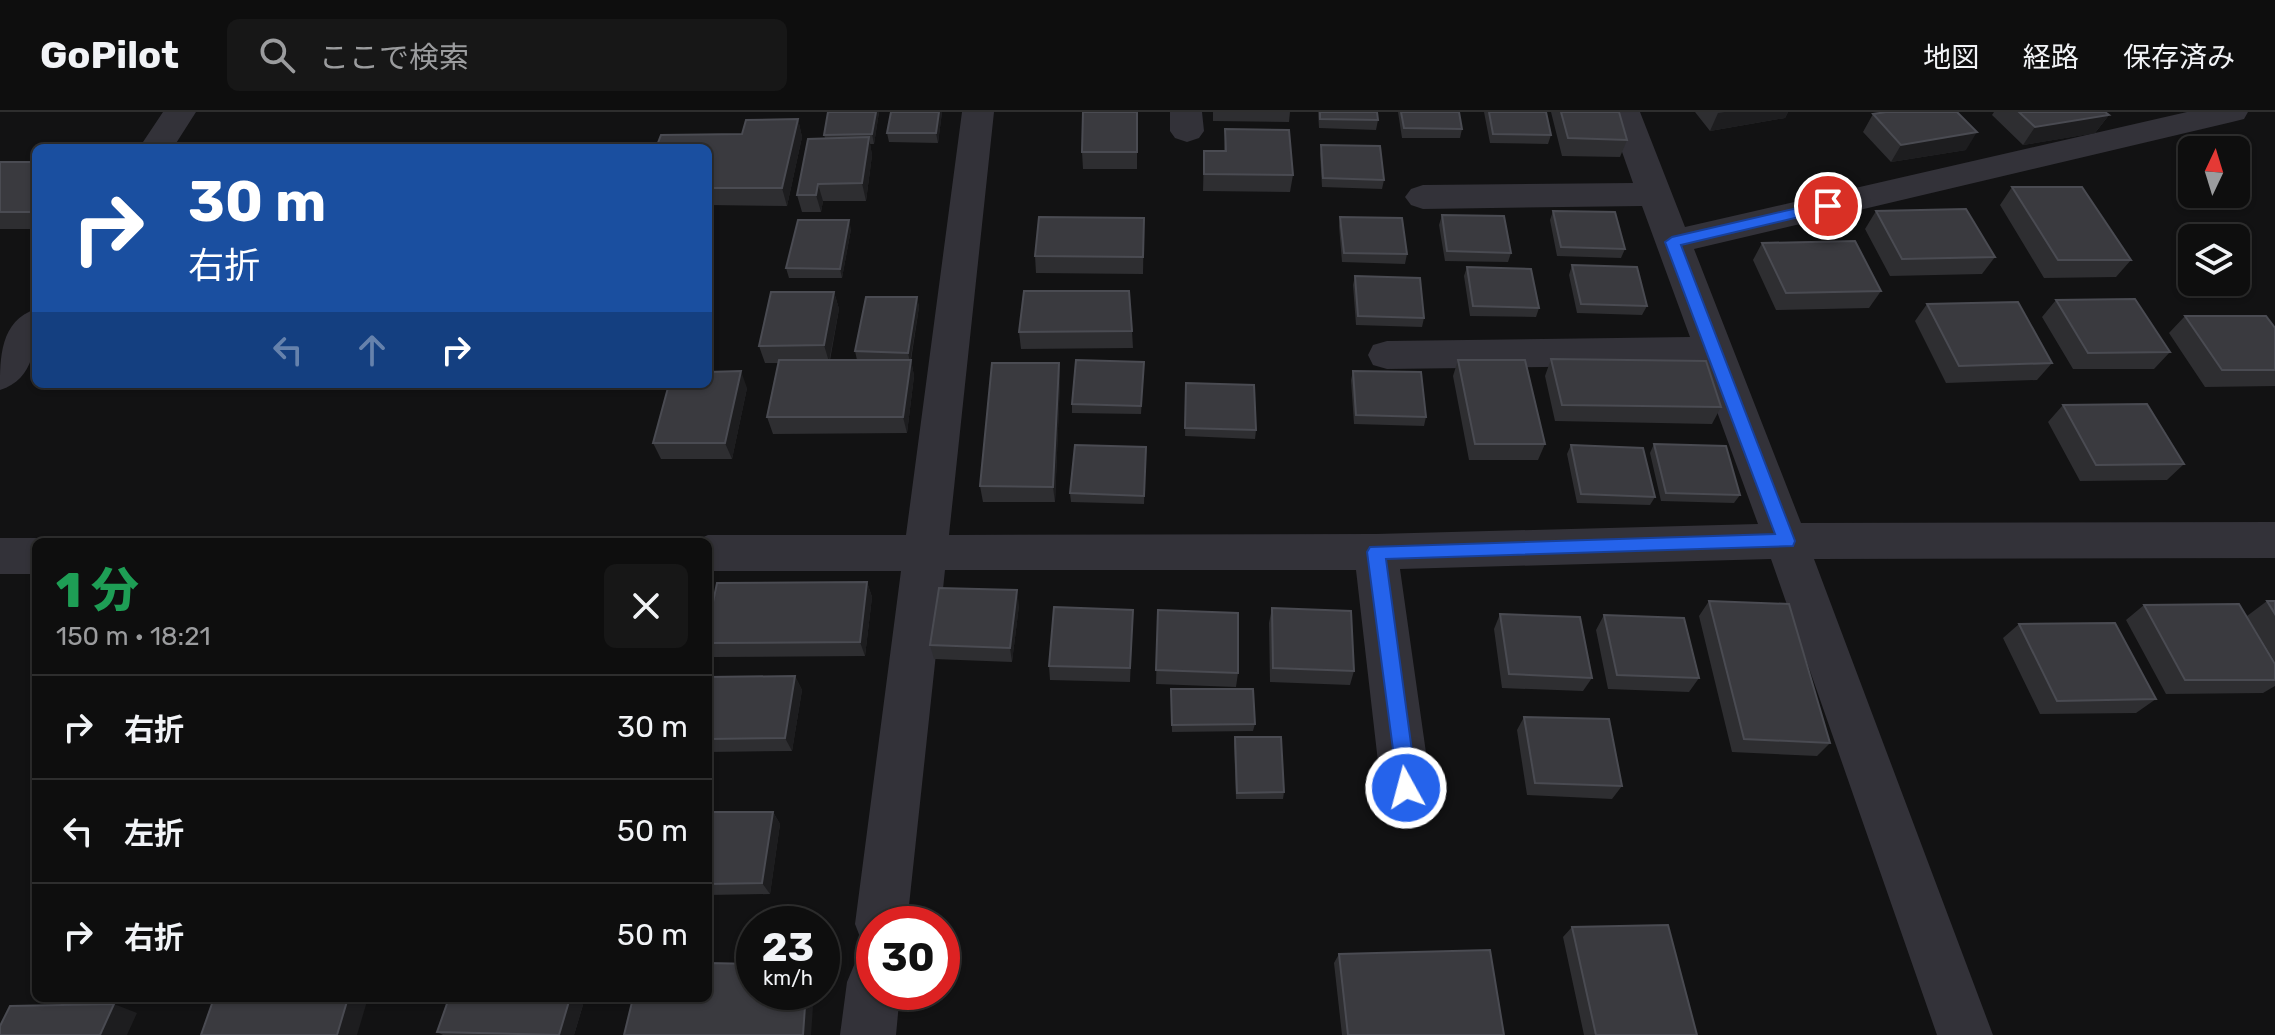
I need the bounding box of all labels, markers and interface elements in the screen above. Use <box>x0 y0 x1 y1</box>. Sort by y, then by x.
search box <box>227 19 787 91</box>
text: GoPilot <box>40 32 179 78</box>
icon: search <box>255 33 299 77</box>
text: ここで検索 <box>319 40 469 76</box>
text: 地図 <box>1923 41 1979 74</box>
text: 経路 <box>2023 41 2079 74</box>
text: 保存済み <box>2123 41 2235 74</box>
north arrow <box>2178 136 2250 208</box>
map controls <box>2178 136 2250 296</box>
text: 30 m <box>188 169 326 235</box>
pin <box>1794 172 1862 240</box>
icon: right <box>56 176 160 280</box>
icon: arrive <box>1806 184 1850 228</box>
button: layers <box>2178 224 2250 296</box>
text: 右折 <box>188 244 260 287</box>
icon: left <box>266 328 310 372</box>
icon: ahead <box>350 328 394 372</box>
icon: right <box>434 328 478 372</box>
text: 1 分 <box>56 562 139 619</box>
button: close <box>604 564 688 648</box>
text: 150 m · 18:21 <box>56 621 211 652</box>
icon: right <box>56 705 100 749</box>
text: 30 m <box>617 709 688 745</box>
text: 右折 <box>124 712 184 748</box>
position arrow <box>1364 746 1448 830</box>
icon: left <box>56 809 100 853</box>
text: 50 m <box>617 813 688 849</box>
text: 左折 <box>124 816 184 852</box>
speed limit sign: 30 <box>856 906 960 1010</box>
icon: right <box>56 913 100 957</box>
text: 50 m <box>617 917 688 953</box>
text: 右折 <box>124 920 184 956</box>
text: 23 <box>762 924 814 971</box>
text: km/h <box>763 966 813 990</box>

